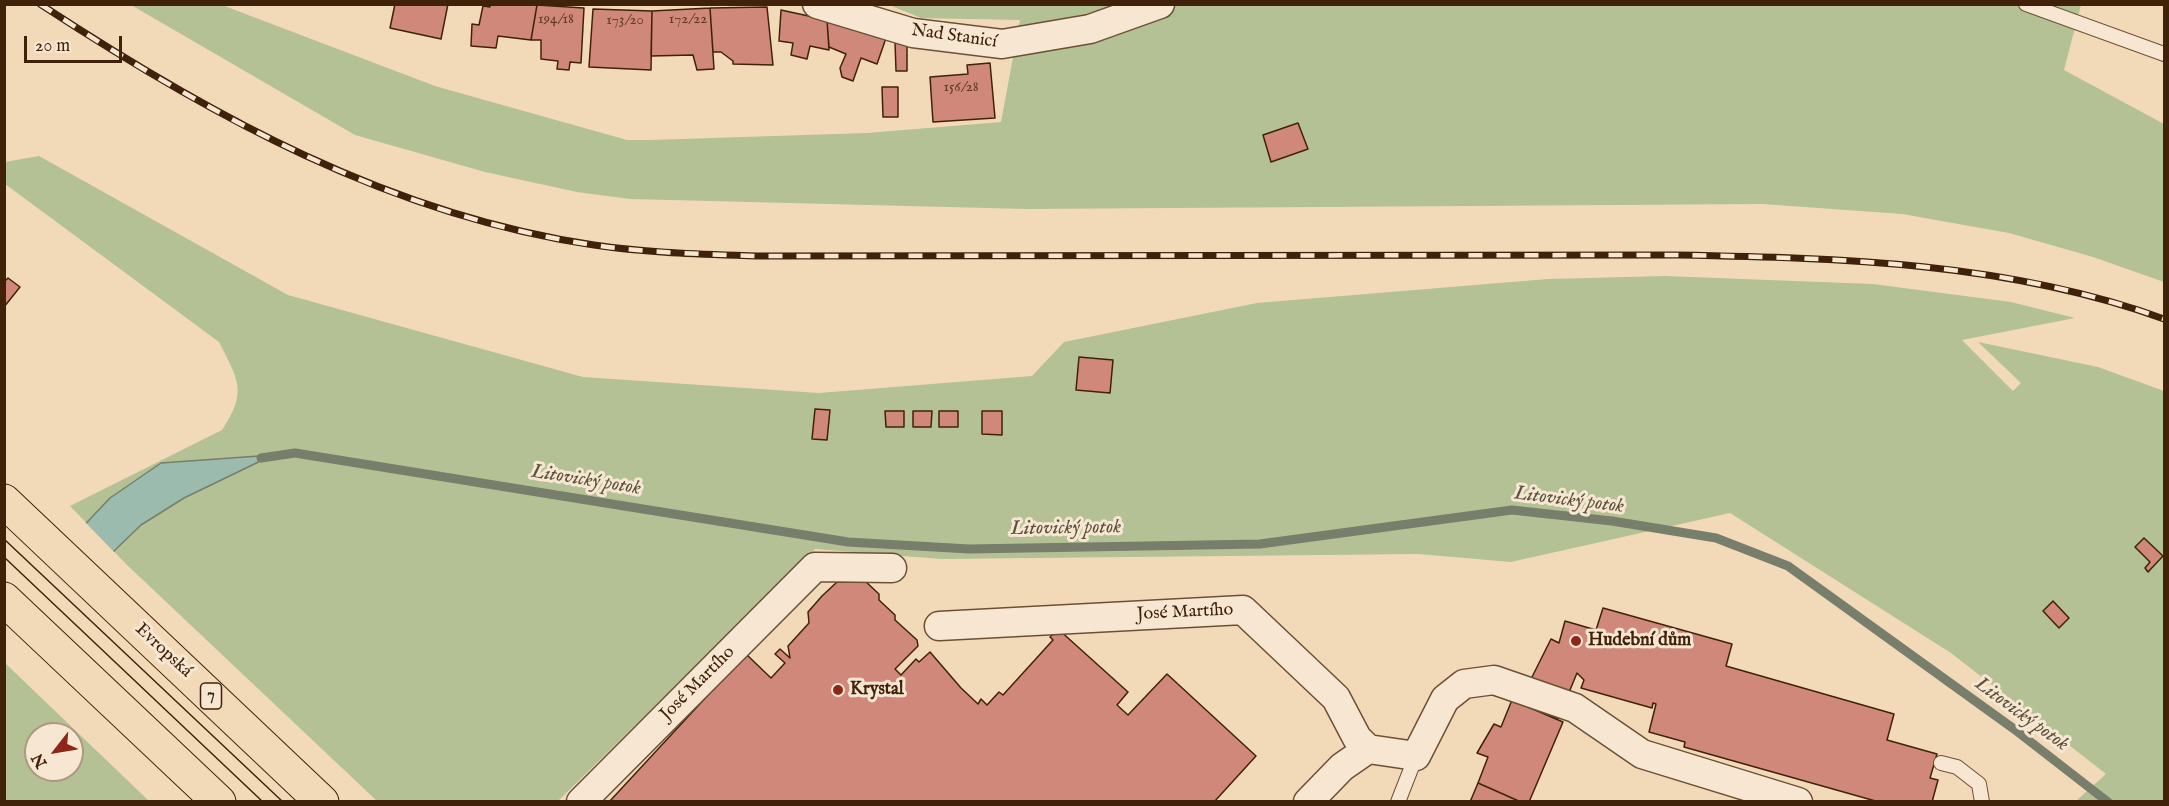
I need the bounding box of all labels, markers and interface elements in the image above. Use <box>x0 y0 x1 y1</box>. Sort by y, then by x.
house number: 194/18 <box>538 11 574 29</box>
house number: 172/22 <box>669 11 707 29</box>
house number: 173/20 <box>606 12 644 30</box>
street label: Nad Stanicí <box>910 20 998 54</box>
scale bar <box>27 24 124 62</box>
text: 20 m <box>35 35 70 58</box>
house number: 156/28 <box>943 79 979 97</box>
water label: Litovický potok <box>530 461 642 501</box>
water label: Litovický potok <box>1513 482 1625 520</box>
water label: Litovický potok <box>1011 516 1121 542</box>
street label: José Martího <box>1136 600 1234 626</box>
street label: Evropská <box>130 619 196 683</box>
place label: Hudební dům <box>1588 630 1691 652</box>
marker: Hudební dům <box>1569 634 1583 648</box>
street label: José Martího <box>656 642 740 726</box>
water label: Litovický potok <box>1969 673 2073 757</box>
place label: Krystal <box>850 679 904 701</box>
road number: 7 <box>200 683 222 709</box>
marker: Krystal <box>831 683 845 697</box>
north arrow <box>24 722 84 782</box>
text: N <box>28 749 52 771</box>

